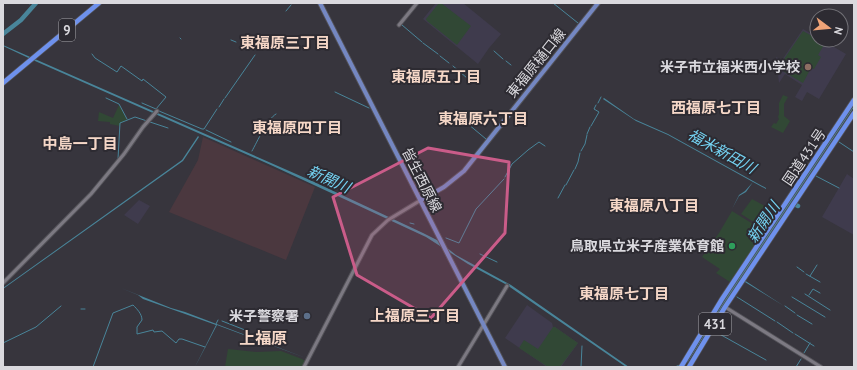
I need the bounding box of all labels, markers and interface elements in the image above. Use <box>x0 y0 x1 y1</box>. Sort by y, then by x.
north arrow <box>809 8 849 48</box>
road number: 9 <box>59 19 75 41</box>
street label: 東福原樋口線 <box>503 25 569 101</box>
text: N <box>831 25 846 36</box>
district label: 東福原三丁目 <box>240 33 330 52</box>
place label: 米子市立福米西小学校 <box>660 58 800 76</box>
marker: 米子市立福米西小学校 <box>803 62 813 72</box>
district label: 東福原五丁目 <box>391 67 481 86</box>
district label: 西福原七丁目 <box>671 98 761 117</box>
district label: 東福原六丁目 <box>438 109 528 128</box>
district label: 東福原四丁目 <box>252 118 342 137</box>
water label: 福米新田川 <box>685 125 761 178</box>
street label: 国道431号 <box>778 125 830 189</box>
district label: 中島一丁目 <box>42 134 118 153</box>
street label: 皆生西原線 <box>398 145 446 215</box>
water label: 新開川 <box>305 161 355 198</box>
district label: 東福原八丁目 <box>609 196 699 215</box>
water label: 新開川 <box>743 196 785 246</box>
place label: 鳥取県立米子産業体育館 <box>570 237 724 255</box>
marker: 鳥取県立米子産業体育館 <box>727 241 737 251</box>
district label: 東福原七丁目 <box>579 284 669 303</box>
district label: 上福原三丁目 <box>370 306 460 325</box>
place label: 米子警察署 <box>229 307 299 325</box>
marker: 米子警察署 <box>302 311 312 321</box>
road number: 431 <box>699 313 731 335</box>
district label: 上福原 <box>239 328 287 348</box>

